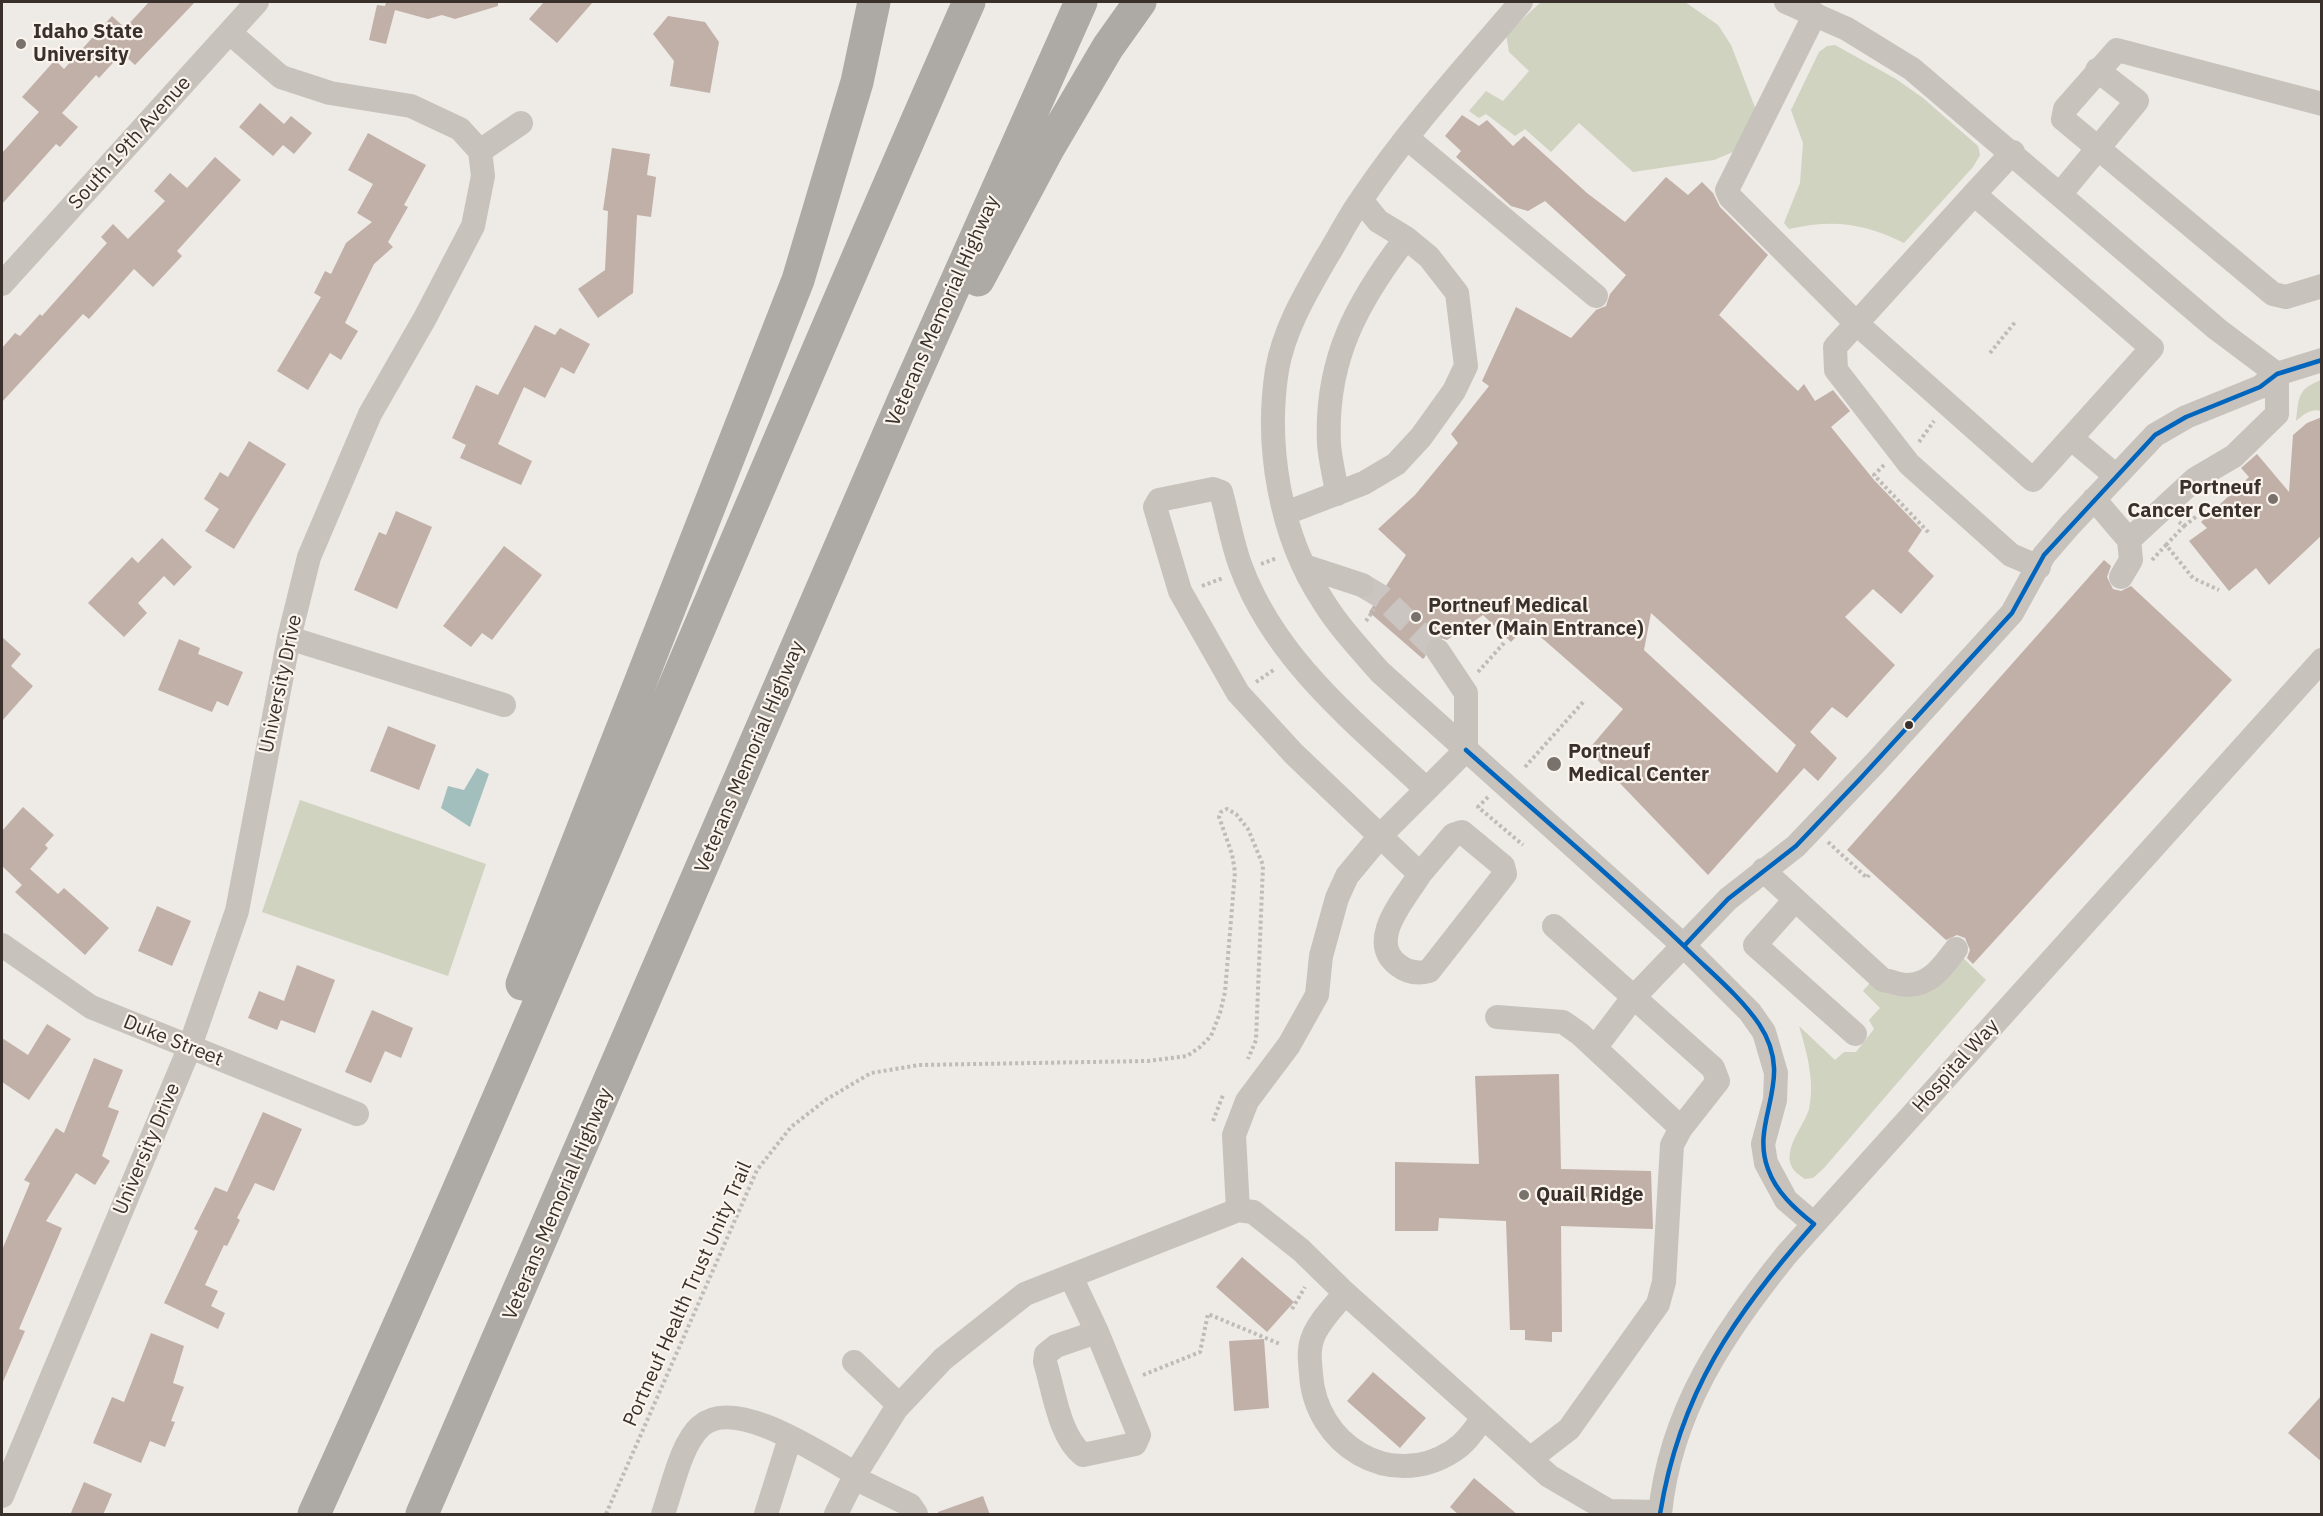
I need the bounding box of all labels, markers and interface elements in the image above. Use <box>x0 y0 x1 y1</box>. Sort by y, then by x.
place label: Idaho State University <box>33 20 143 67</box>
marker: Idaho State University <box>14 37 28 51</box>
street label: South 19th Avenue <box>64 71 196 215</box>
street label: Veterans Memorial Highway <box>881 192 1005 430</box>
place label: Portneuf Cancer Center <box>2127 476 2261 523</box>
marker: Portneuf Cancer Center <box>2266 492 2280 506</box>
place label: Portneuf Medical Center (Main Entrance) <box>1428 594 1644 641</box>
marker: Portneuf Medical Center (Main Entrance) <box>1409 610 1423 624</box>
street label: University Drive <box>255 613 307 755</box>
street label: Veterans Memorial Highway <box>690 637 810 877</box>
unlabelled marker <box>1903 719 1915 731</box>
place label: Portneuf Medical Center <box>1568 740 1709 787</box>
marker: Portneuf Medical Center <box>1545 755 1563 773</box>
street label: Duke Street <box>120 1010 226 1072</box>
street label: Hospital Way <box>1908 1014 2004 1118</box>
street label: University Drive <box>108 1080 186 1218</box>
street label: Veterans Memorial Highway <box>498 1084 618 1324</box>
street label: Portneuf Health Trust Unity Trail <box>619 1158 757 1430</box>
place label: Quail Ridge <box>1536 1183 1644 1207</box>
marker: Quail Ridge <box>1517 1188 1531 1202</box>

